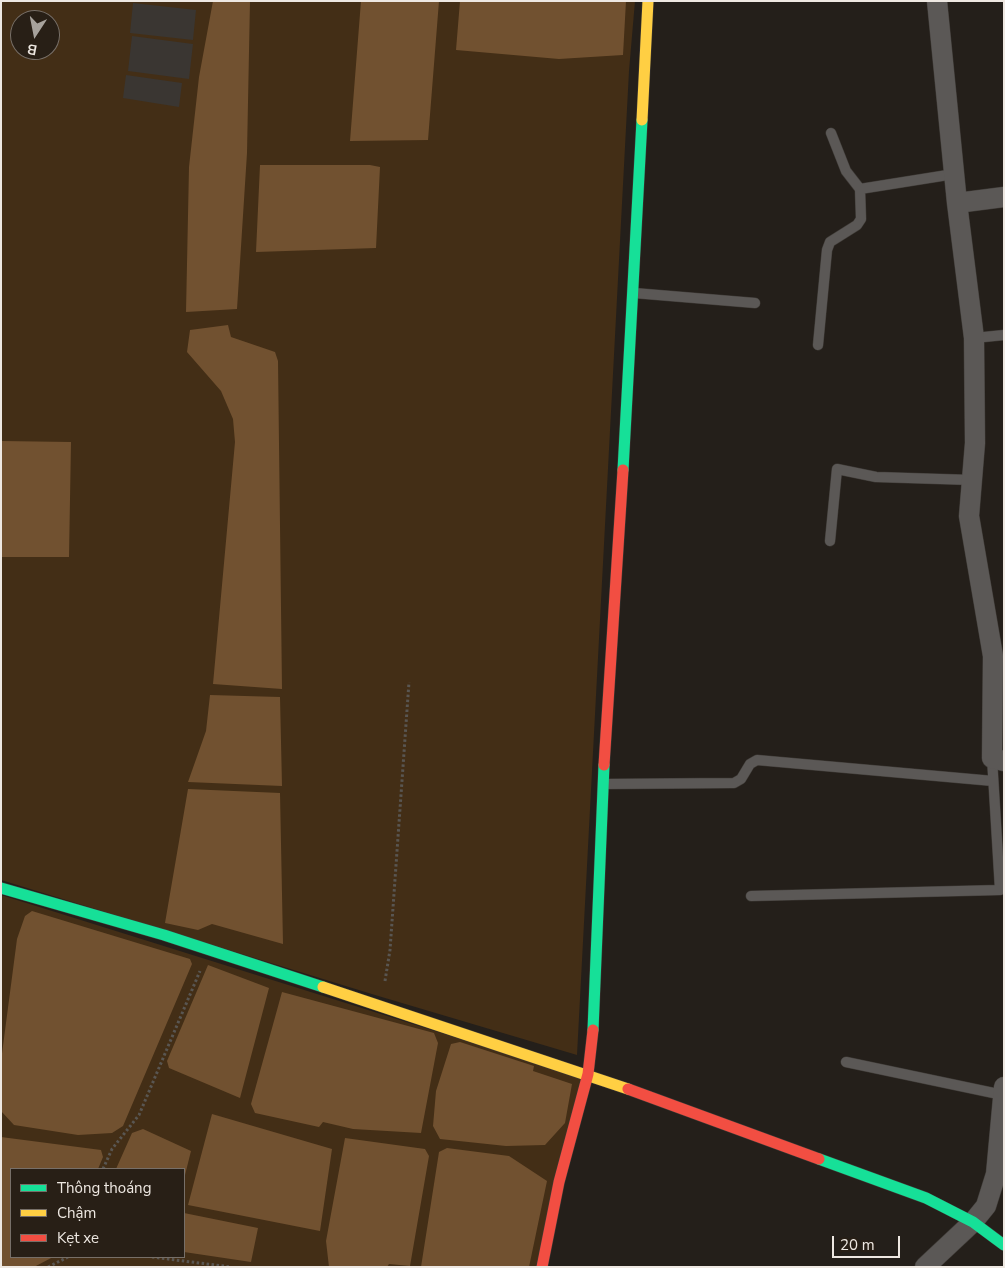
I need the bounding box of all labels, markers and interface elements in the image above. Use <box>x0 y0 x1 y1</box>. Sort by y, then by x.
north arrow <box>10 10 60 60</box>
text: B <box>26 39 39 59</box>
legend <box>10 1168 185 1258</box>
text: Thông thoáng <box>57 1178 151 1198</box>
text: Chậm <box>57 1203 96 1223</box>
scale bar <box>835 1226 902 1258</box>
text: Kẹt xe <box>57 1228 99 1248</box>
text: 20 m <box>840 1235 875 1255</box>

